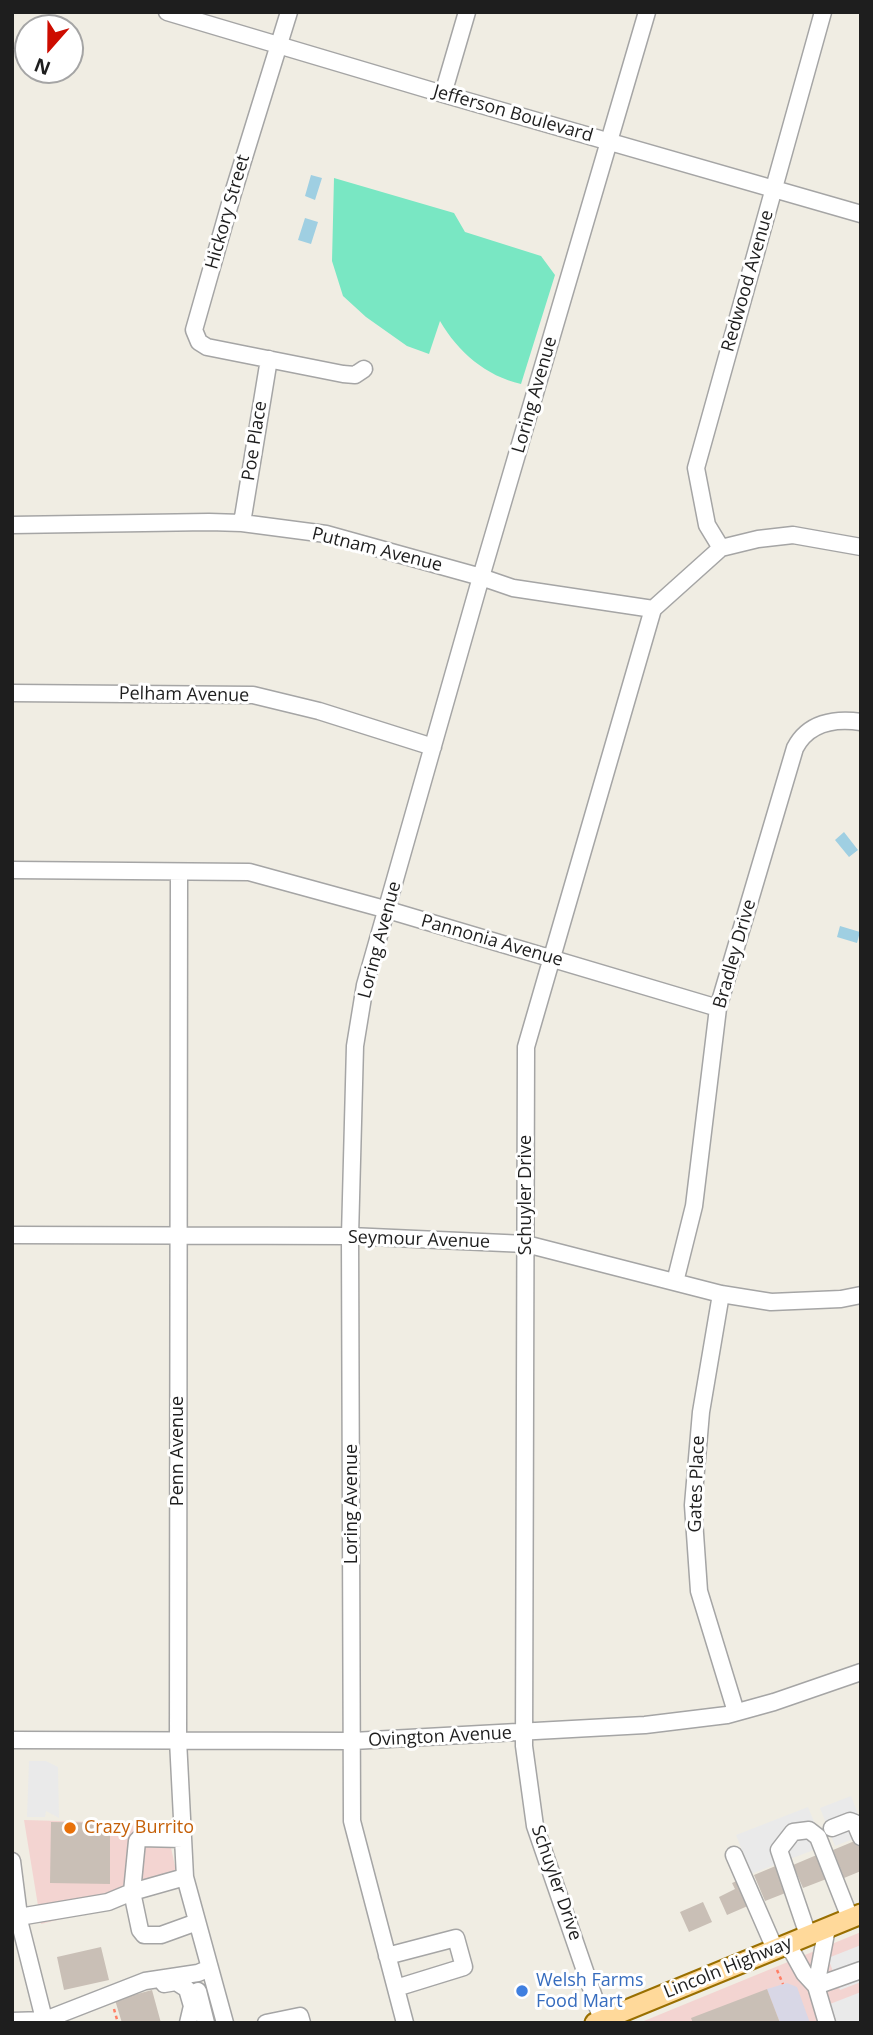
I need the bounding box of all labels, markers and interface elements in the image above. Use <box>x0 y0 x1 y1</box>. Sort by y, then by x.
north arrow <box>14 14 84 84</box>
text: N <box>30 52 54 82</box>
street label: Jefferson Boulevard <box>431 81 595 147</box>
street label: Hickory Street <box>201 152 255 272</box>
street label: Redwood Avenue <box>717 208 779 354</box>
street label: Loring Avenue <box>508 334 562 456</box>
street label: Poe Place <box>238 400 272 482</box>
street label: Putnam Avenue <box>310 523 444 577</box>
street label: Pelham Avenue <box>119 683 249 707</box>
street label: Loring Avenue <box>354 879 406 1001</box>
street label: Bradley Drive <box>709 897 761 1011</box>
street label: Pannonia Avenue <box>419 910 565 972</box>
street label: Schuyler Drive <box>515 1135 537 1255</box>
street label: Seymour Avenue <box>348 1227 490 1253</box>
street label: Penn Avenue <box>167 1396 189 1506</box>
street label: Gates Place <box>685 1435 709 1533</box>
street label: Loring Avenue <box>341 1444 363 1564</box>
street label: Ovington Avenue <box>368 1722 512 1752</box>
place label: Crazy Burrito <box>84 1817 194 1839</box>
marker: Crazy Burrito <box>62 1820 78 1836</box>
street label: Schuyler Drive <box>526 1823 586 1943</box>
street label: Lincoln Highway <box>661 1932 795 2004</box>
place label: Welsh Farms Food Mart <box>536 1970 643 2012</box>
marker: Welsh Farms Food Mart <box>514 1983 530 1999</box>

